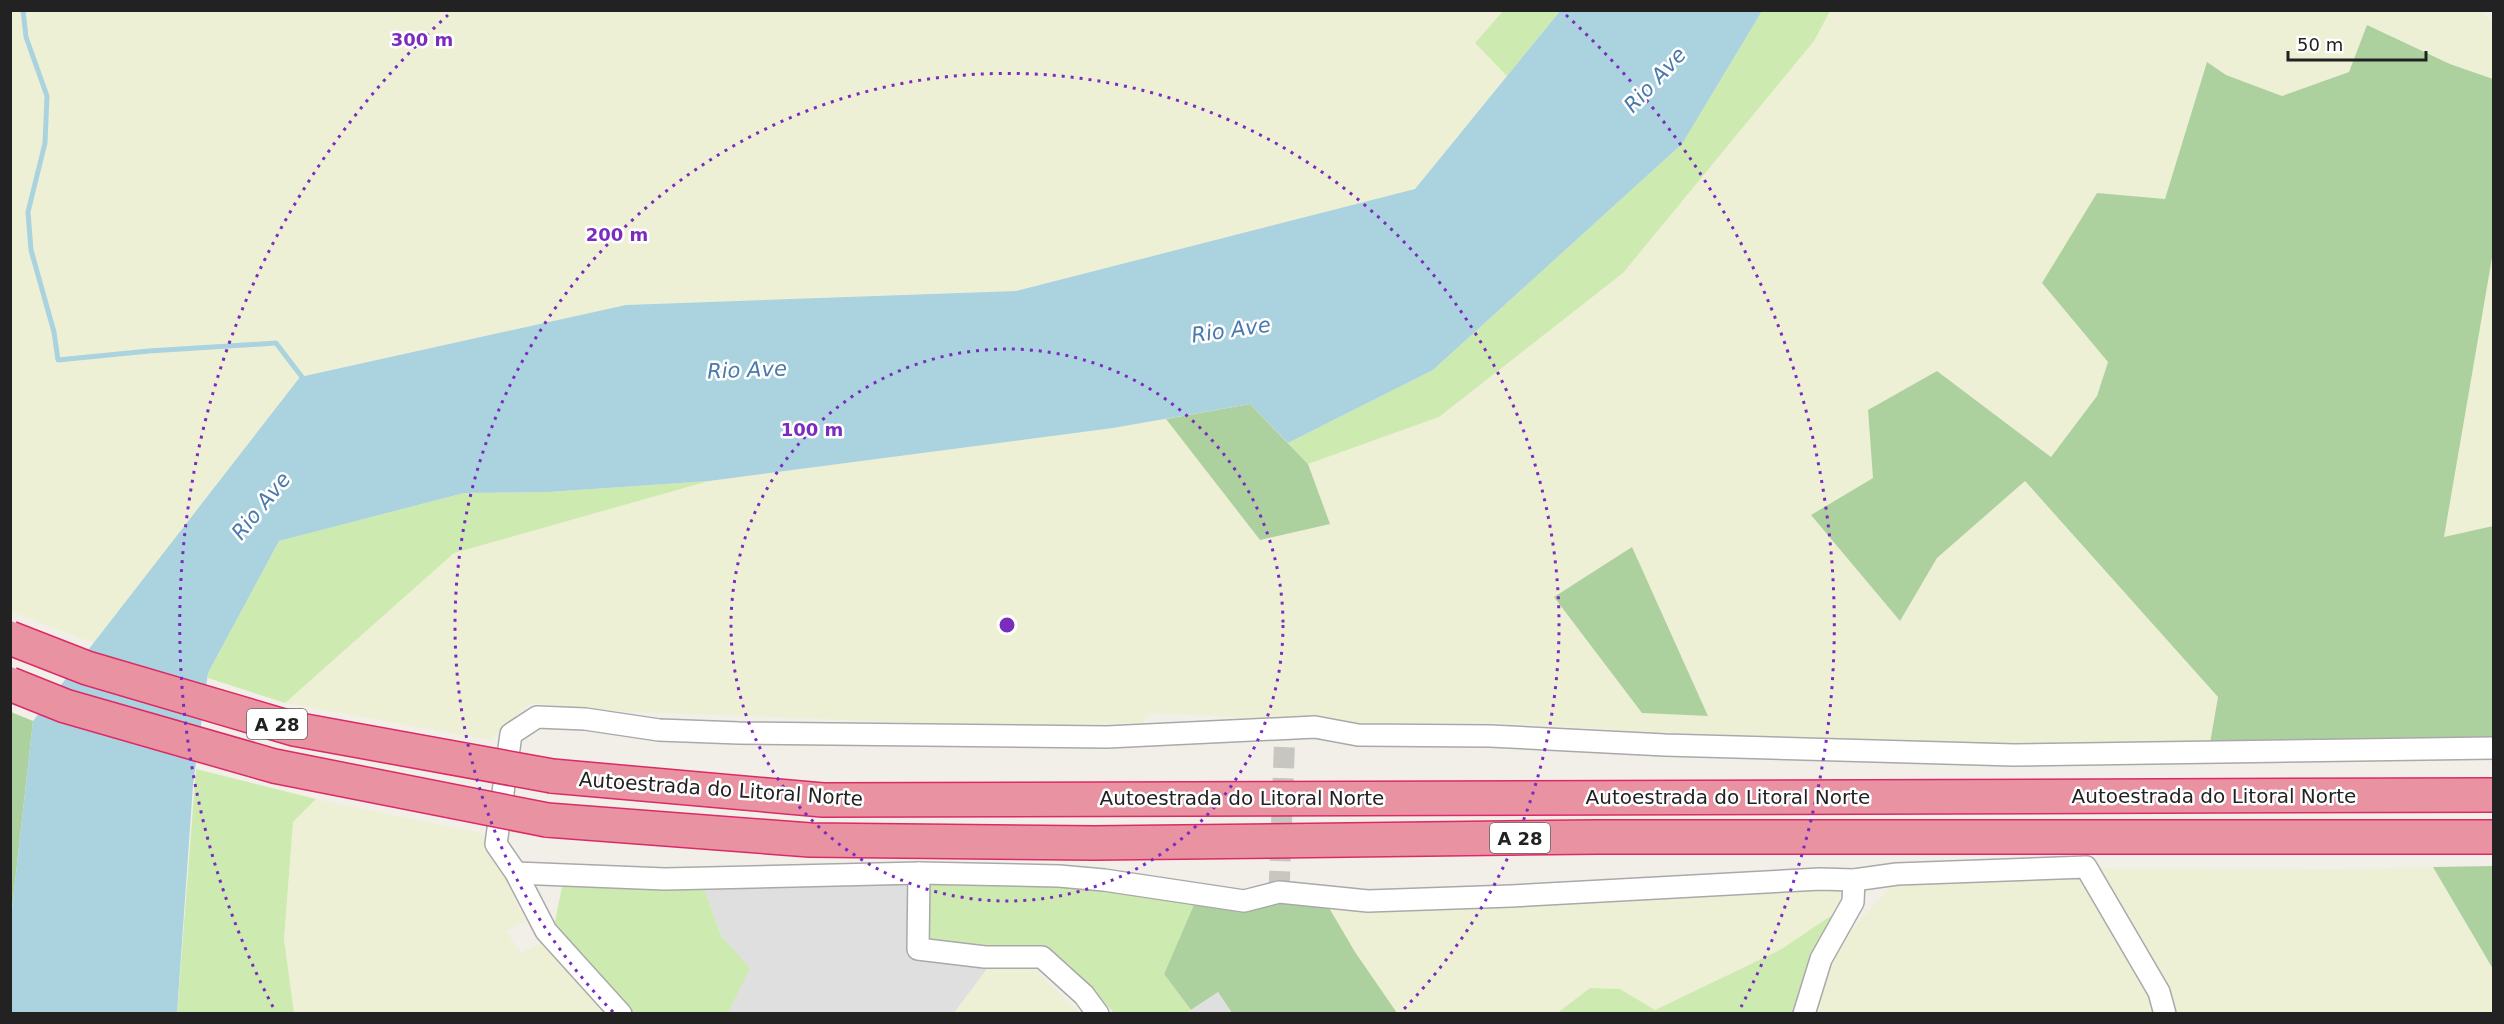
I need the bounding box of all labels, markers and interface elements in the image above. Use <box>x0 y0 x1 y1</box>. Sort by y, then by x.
scale bar <box>2288 24 2426 62</box>
text: 300 m <box>391 29 453 50</box>
text: 50 m <box>2297 34 2343 55</box>
water label: Rio Ave <box>1619 43 1691 117</box>
text: 200 m <box>586 224 648 245</box>
water label: Rio Ave <box>1190 313 1272 347</box>
water label: Rio Ave <box>707 357 787 383</box>
text: 100 m <box>781 419 843 440</box>
water label: Rio Ave <box>227 467 295 545</box>
centre of rings <box>997 615 1017 635</box>
road number: A 28 <box>247 709 307 739</box>
street label: Autoestrada do Litoral Norte <box>578 767 864 811</box>
street label: Autoestrada do Litoral Norte <box>2072 784 2356 808</box>
street label: Autoestrada do Litoral Norte <box>1586 785 1870 809</box>
street label: Autoestrada do Litoral Norte <box>1100 786 1384 810</box>
road number: A 28 <box>1490 823 1550 853</box>

